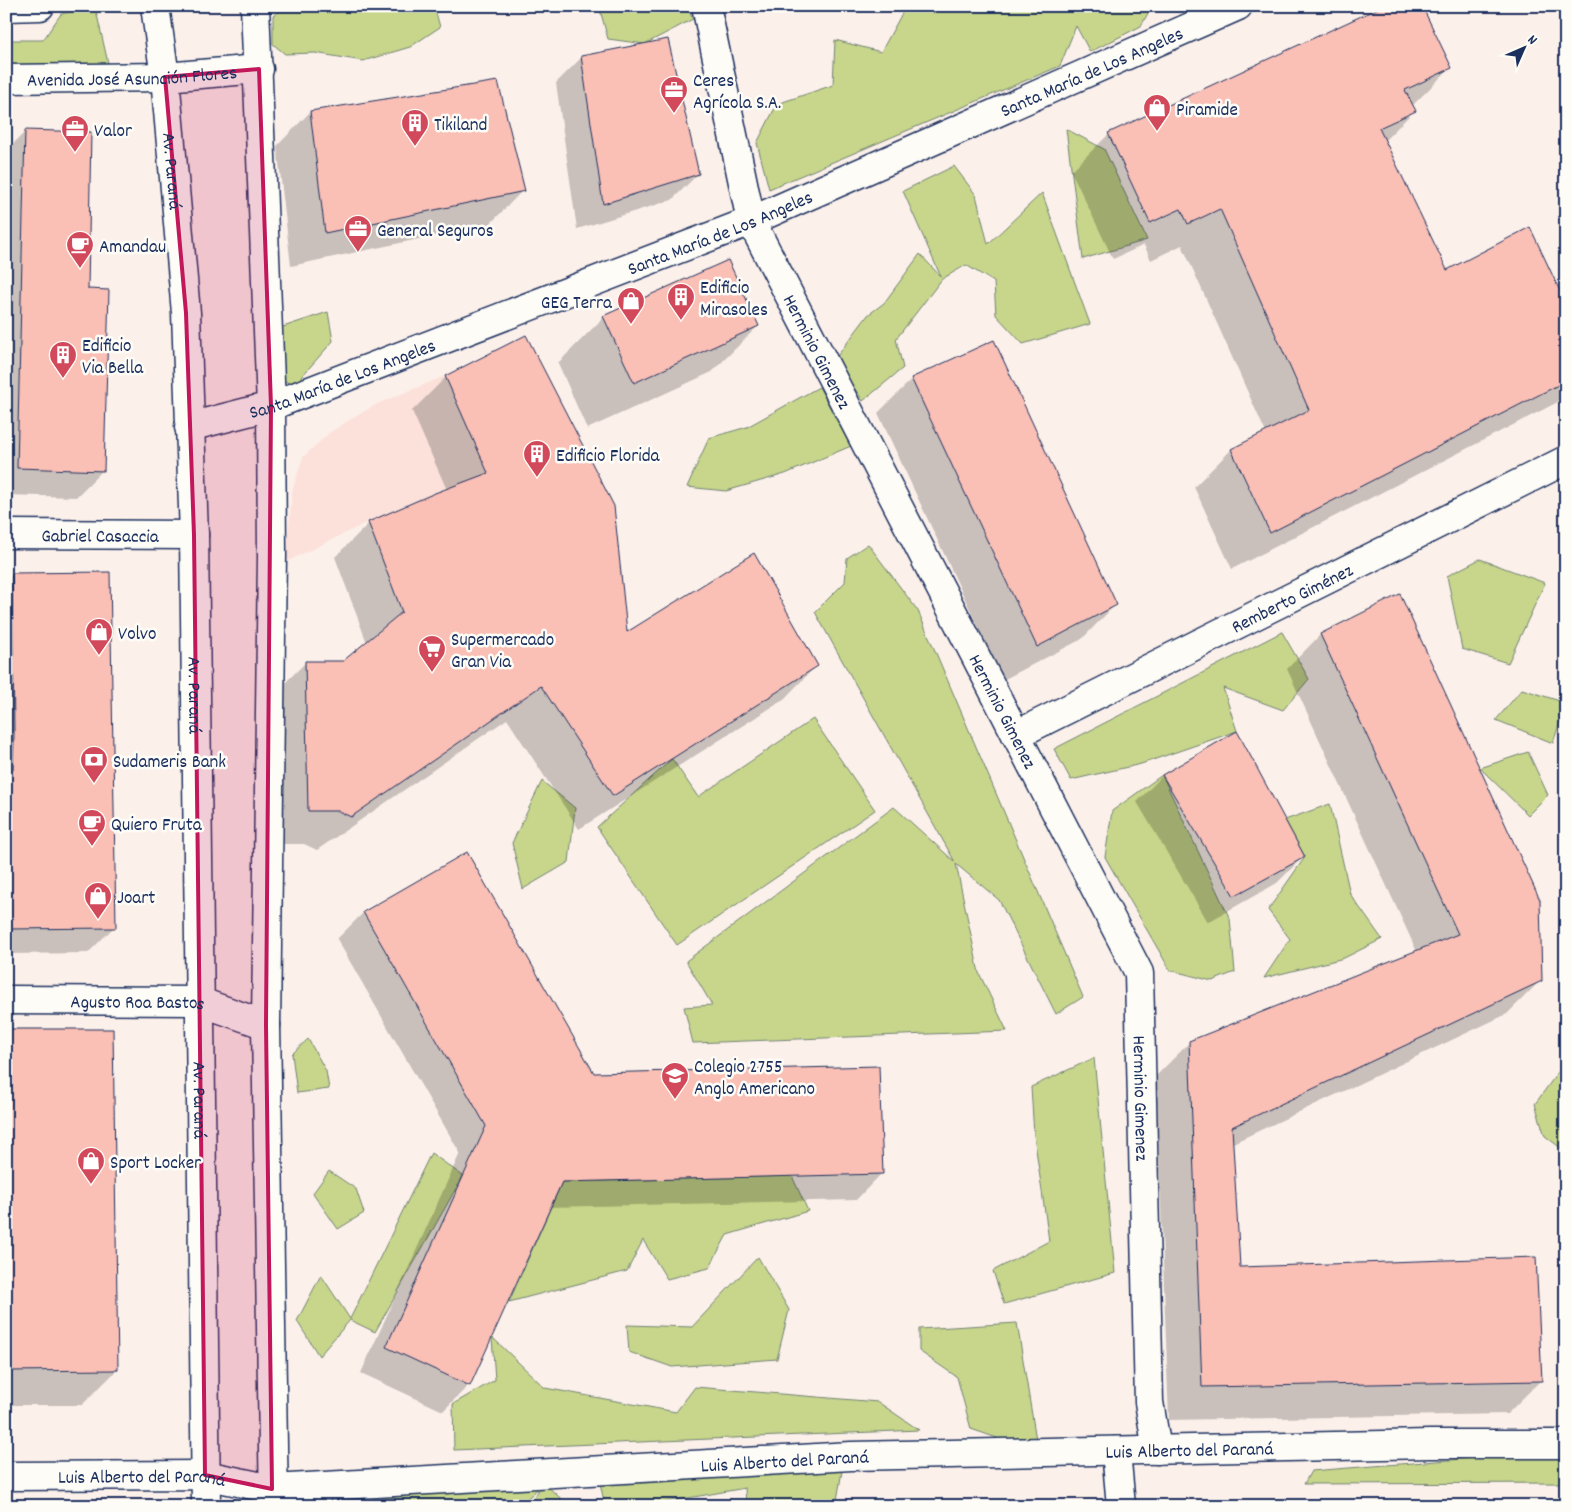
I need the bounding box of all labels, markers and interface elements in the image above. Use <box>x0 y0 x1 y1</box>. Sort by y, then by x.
street label: Santa María de Los Angeles <box>997 22 1188 126</box>
north arrow <box>1500 22 1550 72</box>
text: N <box>1522 31 1541 50</box>
street label: Avenida José Asunción Flores <box>27 61 238 96</box>
place label: Ceres Agrícola S.A. <box>693 69 781 118</box>
office icon: Ceres Agrícola S.A. <box>659 75 689 114</box>
shop icon: Piramide <box>1142 93 1172 132</box>
place label: Piramide <box>1176 98 1238 125</box>
building icon: Tikiland <box>400 108 430 147</box>
place label: Tikiland <box>434 113 487 140</box>
office icon: Valor <box>60 114 90 153</box>
place label: Valor <box>94 119 132 146</box>
street label: Av. Paraná <box>153 131 187 212</box>
street label: Santa María de Los Angeles <box>624 185 818 284</box>
office icon: General Seguros <box>343 214 373 253</box>
place label: General Seguros <box>377 219 494 246</box>
cafe icon: Amandau <box>65 230 95 269</box>
place label: Amandau <box>99 235 166 262</box>
place label: Edificio Mirasoles <box>700 276 768 325</box>
building icon: Edificio Mirasoles <box>666 282 696 321</box>
shop icon: GEG Terra <box>616 286 646 325</box>
place label: GEG Terra <box>541 291 613 318</box>
street label: Herminio Gimenez <box>774 291 856 415</box>
place label: Edificio Via Bella <box>82 334 144 383</box>
street label: Santa María de Los Angeles <box>247 334 440 428</box>
building icon: Edificio Via Bella <box>48 340 78 379</box>
building icon: Edificio Florida <box>522 439 552 478</box>
place label: Edificio Florida <box>556 444 661 471</box>
street label: Gabriel Casaccia <box>41 524 160 552</box>
street label: Remberto Giménez <box>1228 559 1359 642</box>
shop icon: Volvo <box>84 617 114 656</box>
place label: Volvo <box>118 622 157 649</box>
place label: Supermercado Gran Via <box>451 628 554 677</box>
supermarket icon: Supermercado Gran Via <box>417 634 447 673</box>
street label: Herminio Gimenez <box>960 651 1042 775</box>
street label: Av. Paraná <box>179 656 206 735</box>
bank icon: Sudameris Bank <box>79 745 109 784</box>
place label: Sudameris Bank <box>113 750 226 777</box>
cafe icon: Quiero Fruta <box>77 808 107 847</box>
place label: Quiero Fruta <box>111 813 203 840</box>
shop icon: Joart <box>83 881 113 920</box>
place label: Joart <box>117 886 155 913</box>
street label: Agusto Roa Bastos <box>70 990 208 1020</box>
street label: Herminio Gimenez <box>1123 1035 1153 1161</box>
place label: Colegio 2755 Anglo Americano <box>694 1055 815 1104</box>
street label: Av. Paraná <box>184 1061 211 1140</box>
school or university icon: Colegio 2755 Anglo Americano <box>660 1061 690 1100</box>
shop icon: Sport Locker <box>76 1146 106 1185</box>
place label: Sport Locker <box>110 1151 201 1178</box>
street label: Luis Alberto del Paraná <box>1105 1437 1275 1468</box>
street label: Luis Alberto del Paraná <box>700 1446 870 1482</box>
street label: Luis Alberto del Paraná <box>58 1465 228 1496</box>

